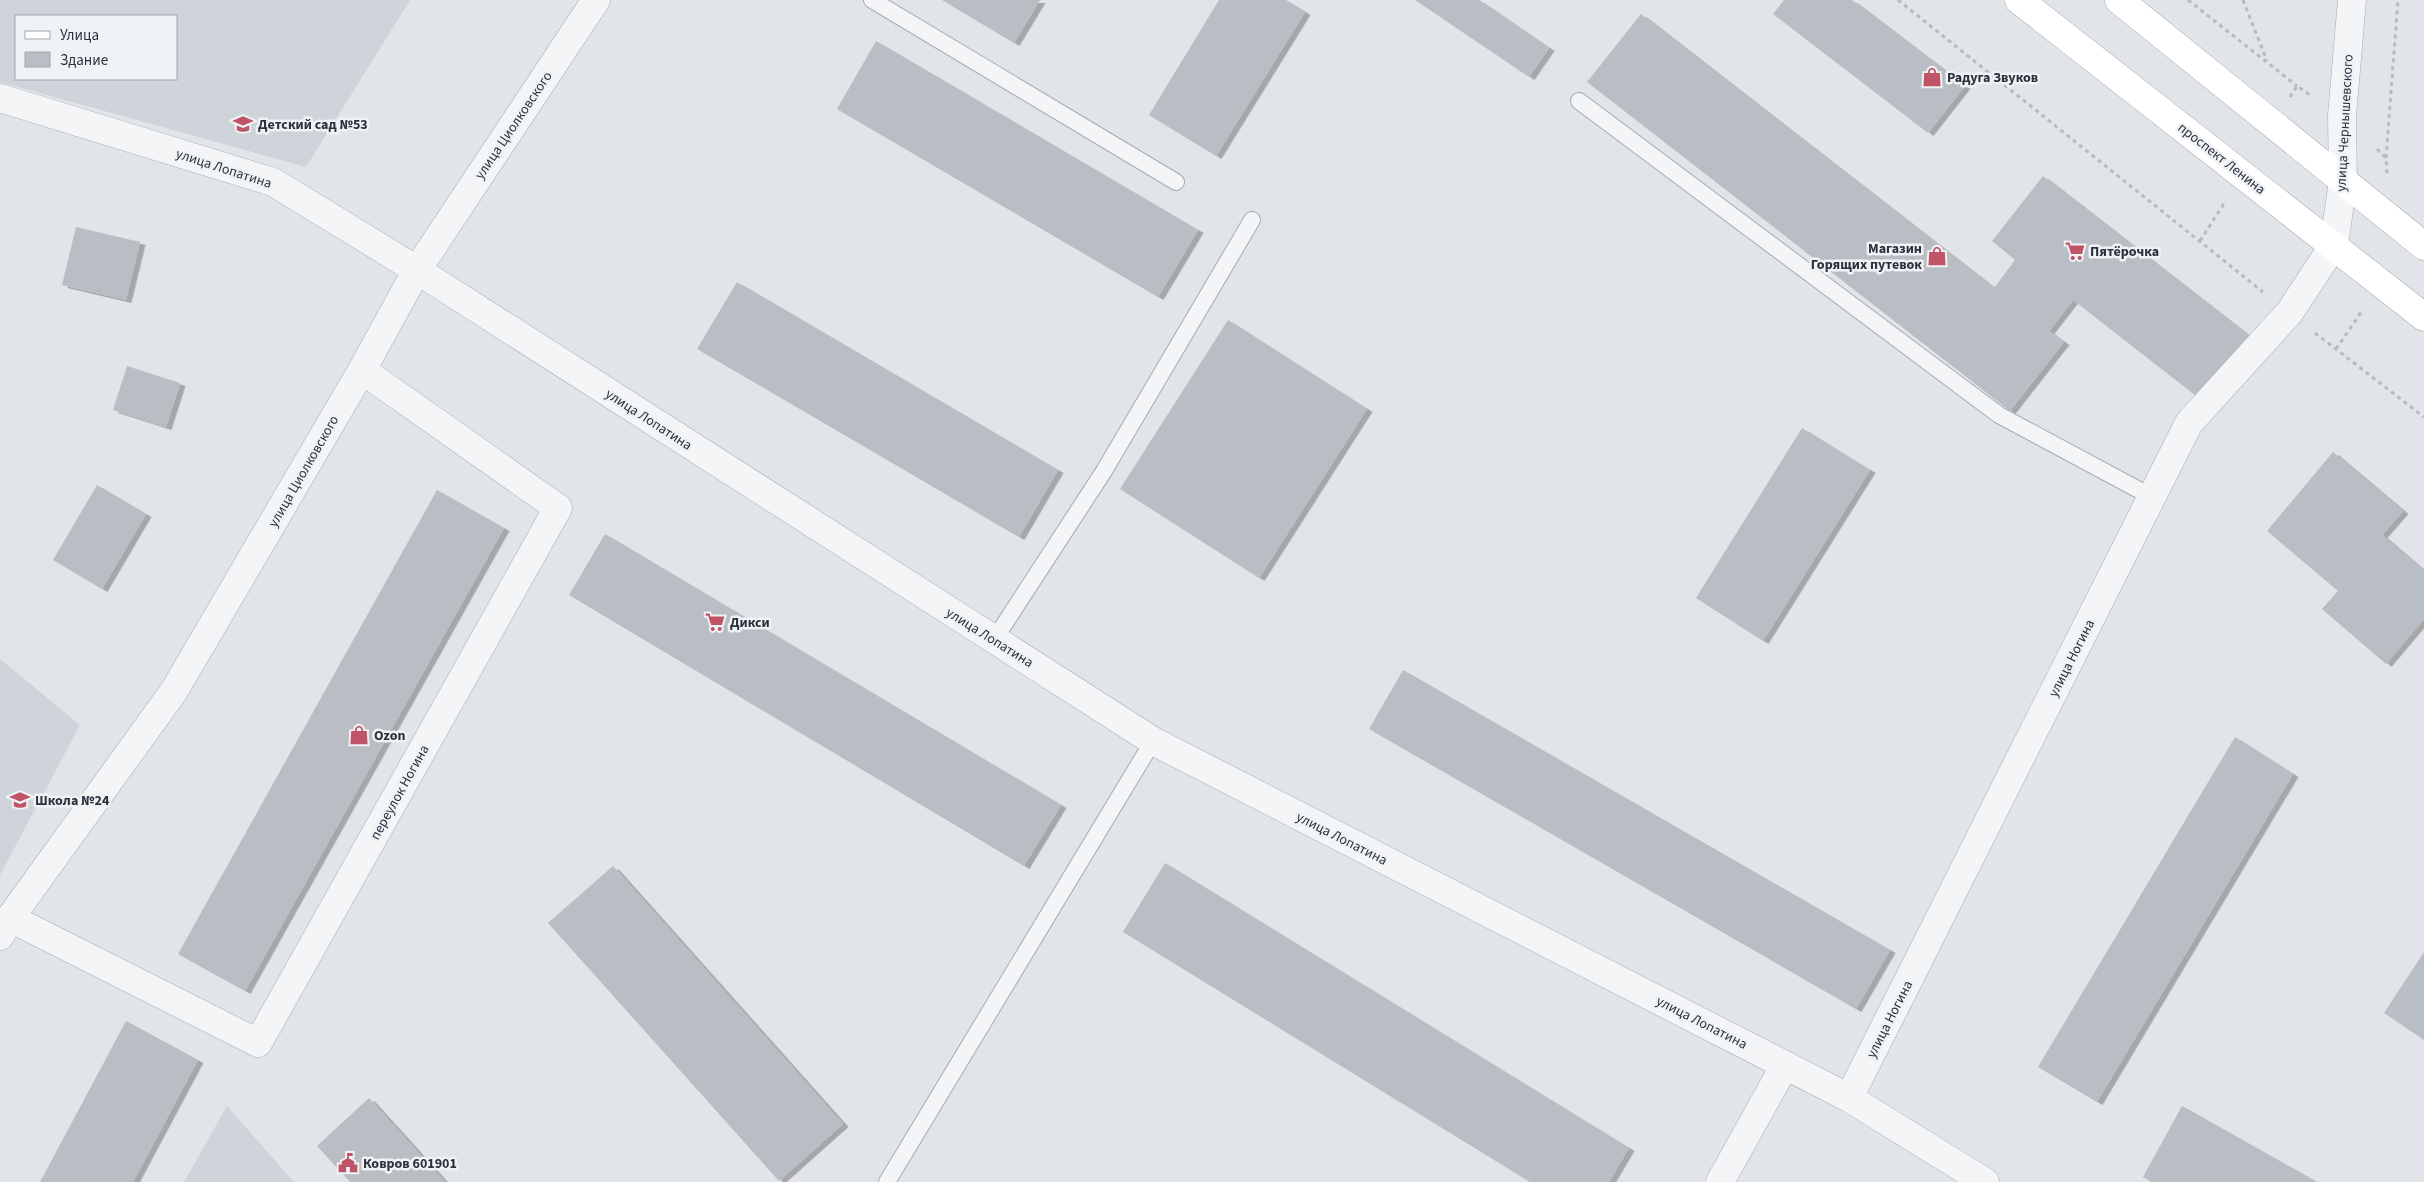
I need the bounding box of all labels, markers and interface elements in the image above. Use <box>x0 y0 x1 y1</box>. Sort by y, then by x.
legend <box>15 15 178 80</box>
text: Улица <box>60 25 99 46</box>
text: Здание <box>60 50 108 71</box>
street label: улица Чернышевского <box>2331 54 2359 192</box>
shop icon: Радуга Звуков <box>1921 66 1943 88</box>
street label: улица Циолковского <box>470 68 557 184</box>
place label: Радуга Звуков <box>1947 68 2038 88</box>
school or university icon: Детский сад №53 <box>232 113 254 135</box>
place label: Детский сад №53 <box>258 115 368 135</box>
street label: проспект Ленина <box>2173 118 2270 199</box>
street label: улица Лопатина <box>173 144 274 194</box>
place label: Магазин Горящих путевок <box>1811 239 1922 275</box>
supermarket icon: Пятёрочка <box>2064 240 2086 262</box>
place label: Пятёрочка <box>2090 242 2159 262</box>
shop icon: Магазин Горящих путевок <box>1926 245 1948 267</box>
street label: улица Лопатина <box>601 384 696 455</box>
street label: улица Циолковского <box>264 412 344 531</box>
street label: улица Лопатина <box>942 603 1037 673</box>
supermarket icon: Дикси <box>704 611 726 633</box>
place label: Дикси <box>730 613 770 633</box>
street label: улица Ногина <box>2044 616 2100 701</box>
shop icon: Ozon <box>348 724 370 746</box>
place label: Ozon <box>374 726 405 746</box>
street label: переулок Ногина <box>365 741 434 844</box>
school or university icon: Школа №24 <box>9 789 31 811</box>
place label: Школа №24 <box>35 791 110 811</box>
street label: улица Лопатина <box>1293 807 1391 870</box>
street label: улица Ногина <box>1862 977 1918 1062</box>
street label: улица Лопатина <box>1653 991 1751 1054</box>
public building icon: Ковров 601901 <box>337 1152 359 1174</box>
place label: Ковров 601901 <box>363 1154 457 1174</box>

